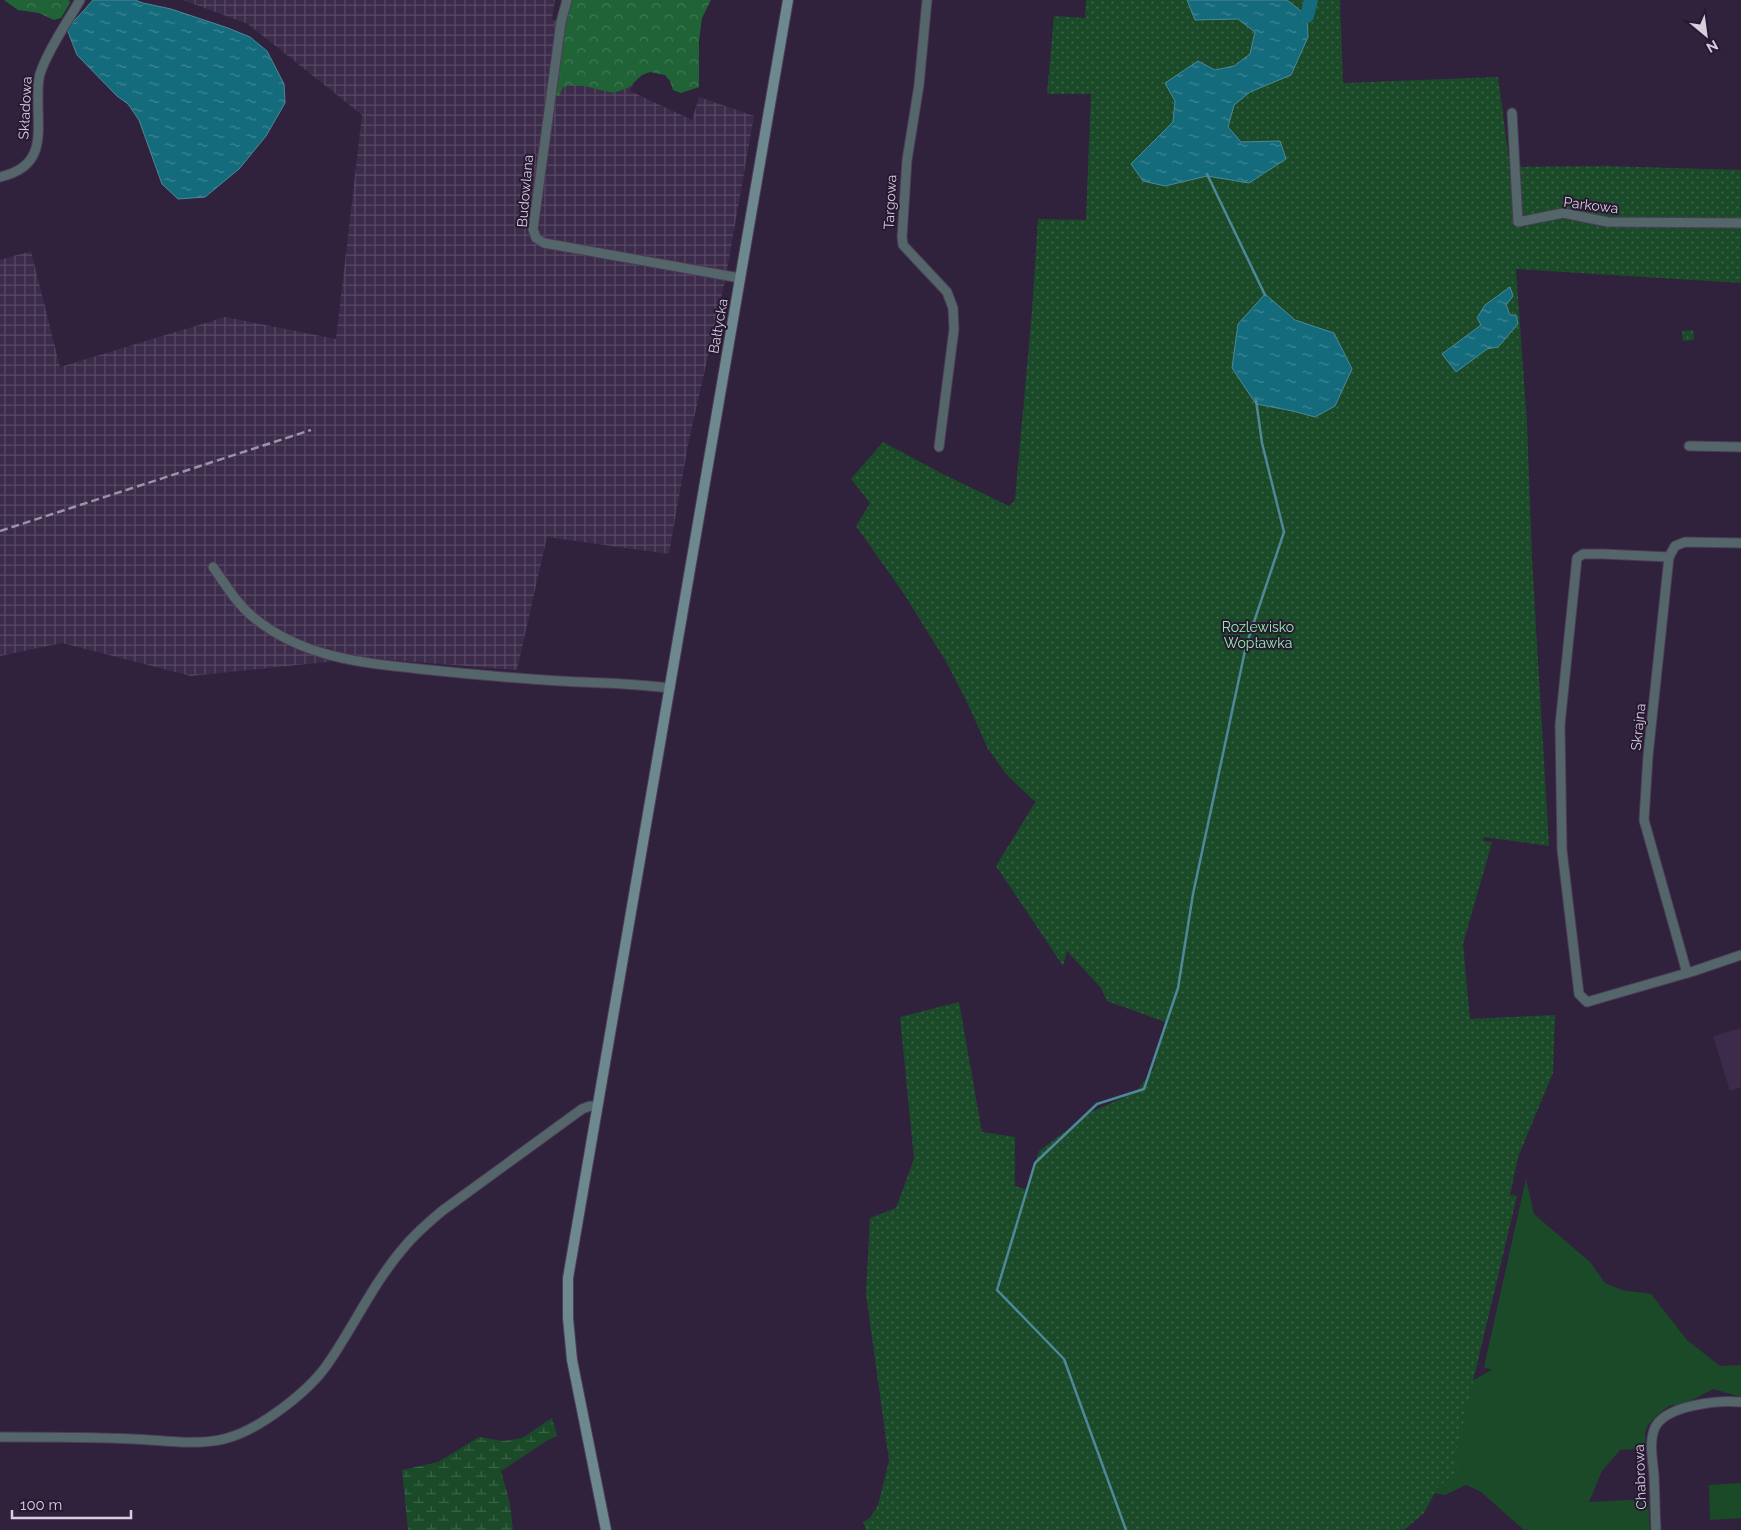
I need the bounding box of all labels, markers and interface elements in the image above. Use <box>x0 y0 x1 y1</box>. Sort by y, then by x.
north arrow <box>1681 10 1731 60</box>
text: N <box>1704 37 1721 56</box>
street label: Składowa <box>15 76 35 140</box>
street label: Budowlana <box>514 154 536 228</box>
street label: Targowa <box>881 174 899 230</box>
street label: Parkowa <box>1563 194 1619 216</box>
street label: Bałtycka <box>705 297 731 355</box>
park label: Rozlewisko Wopławka <box>1222 619 1294 651</box>
street label: Skrajna <box>1628 703 1648 751</box>
street label: Chabrowa <box>1631 1444 1649 1510</box>
scale bar <box>12 1488 131 1520</box>
text: 100 m <box>20 1496 62 1514</box>

